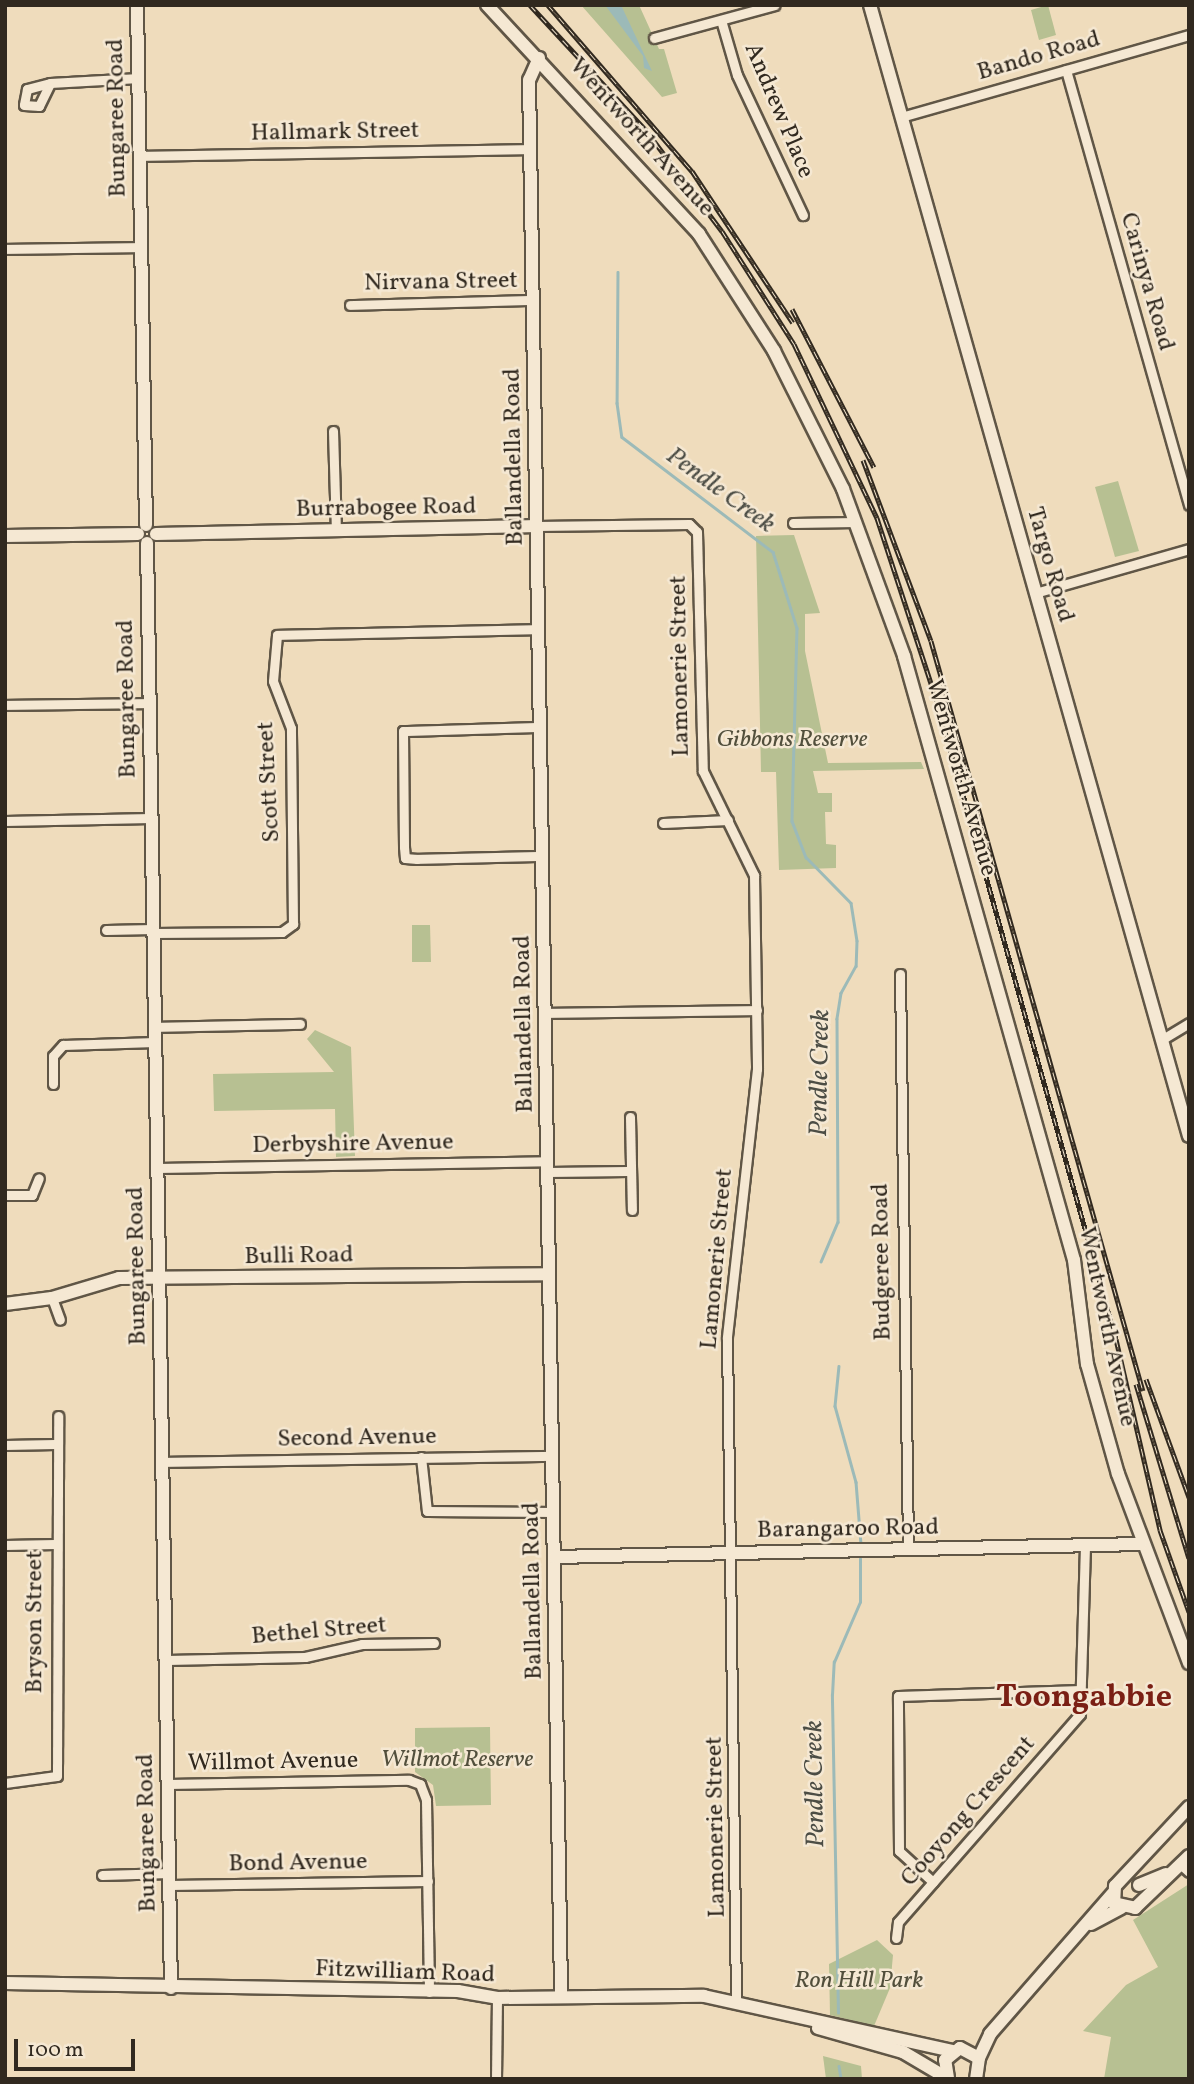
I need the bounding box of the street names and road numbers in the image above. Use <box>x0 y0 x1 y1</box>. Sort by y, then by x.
street label: Bando Road <box>974 26 1104 88</box>
street label: Bungaree Road <box>102 38 134 198</box>
street label: Andrew Place <box>737 39 819 183</box>
street label: Wentworth Avenue <box>562 53 720 223</box>
street label: Hallmark Street <box>251 117 419 149</box>
street label: Carinya Road <box>1113 210 1179 354</box>
street label: Nirvana Street <box>364 267 518 299</box>
street label: Ballandella Road <box>499 368 531 546</box>
street label: Burrabogee Road <box>296 493 476 525</box>
street label: Targo Road <box>1019 504 1079 626</box>
street label: Lamonerie Street <box>665 575 697 757</box>
street label: Bungaree Road <box>112 619 144 779</box>
street label: Wentworth Avenue <box>918 676 1002 880</box>
street label: Scott Street <box>252 721 288 843</box>
street label: Ballandella Road <box>509 935 541 1113</box>
street label: Derbyshire Avenue <box>252 1129 454 1161</box>
street label: Lamonerie Street <box>696 1167 740 1351</box>
street label: Budgeree Road <box>867 1183 899 1341</box>
street label: Bungaree Road <box>122 1186 154 1346</box>
street label: Wentworth Avenue <box>1071 1224 1141 1430</box>
street label: Bulli Road <box>244 1242 354 1272</box>
street label: Second Avenue <box>277 1423 437 1455</box>
street label: Ballandella Road <box>518 1502 550 1680</box>
street label: Barangaroo Road <box>757 1514 939 1546</box>
street label: Bryson Street <box>22 1550 50 1694</box>
street label: Bethel Street <box>250 1612 388 1652</box>
street label: Cooyong Crescent <box>896 1731 1042 1893</box>
street label: Lamonerie Street <box>701 1736 733 1918</box>
street label: Willmot Avenue <box>187 1747 359 1779</box>
street label: Bungaree Road <box>132 1753 164 1913</box>
street label: Bond Avenue <box>228 1848 368 1880</box>
street label: Fitzwilliam Road <box>315 1955 495 1991</box>

